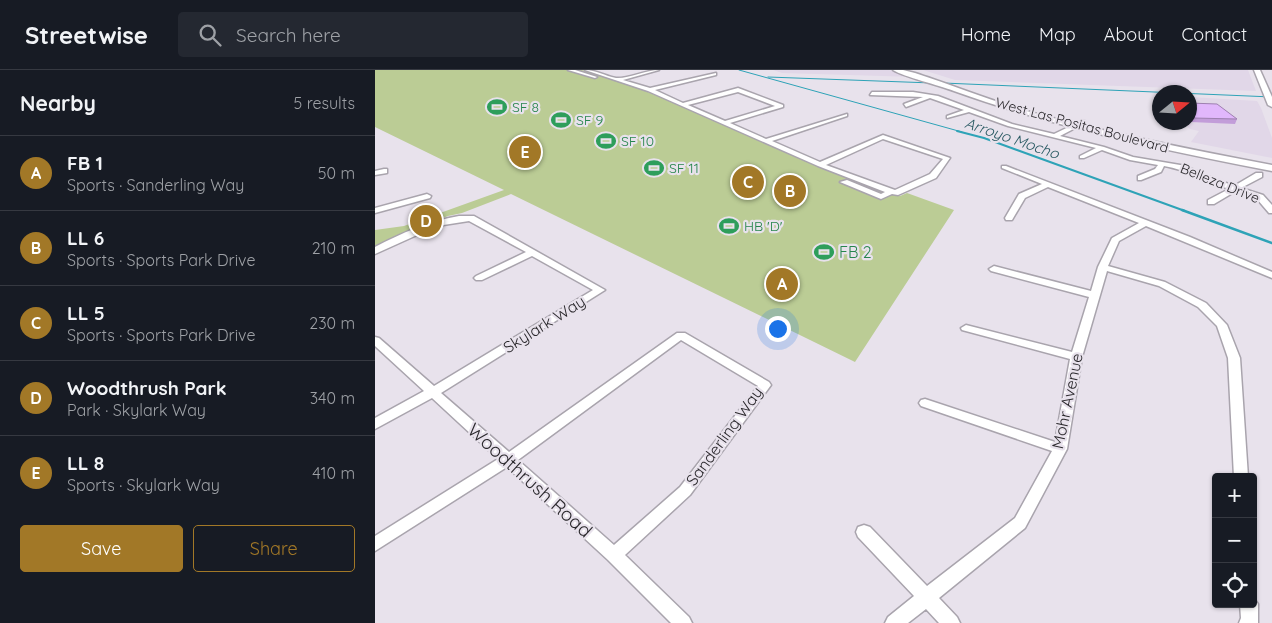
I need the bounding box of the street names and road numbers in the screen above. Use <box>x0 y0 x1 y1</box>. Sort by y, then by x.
street label: West Las Positas Boulevard <box>994 93 1170 157</box>
street label: Belleza Drive <box>1178 159 1262 207</box>
street label: Skylark Way <box>499 291 589 357</box>
street label: Mohr Avenue <box>1047 351 1087 451</box>
street label: Sanderling Way <box>681 383 767 489</box>
street label: Woodthrush Road <box>463 418 597 542</box>

